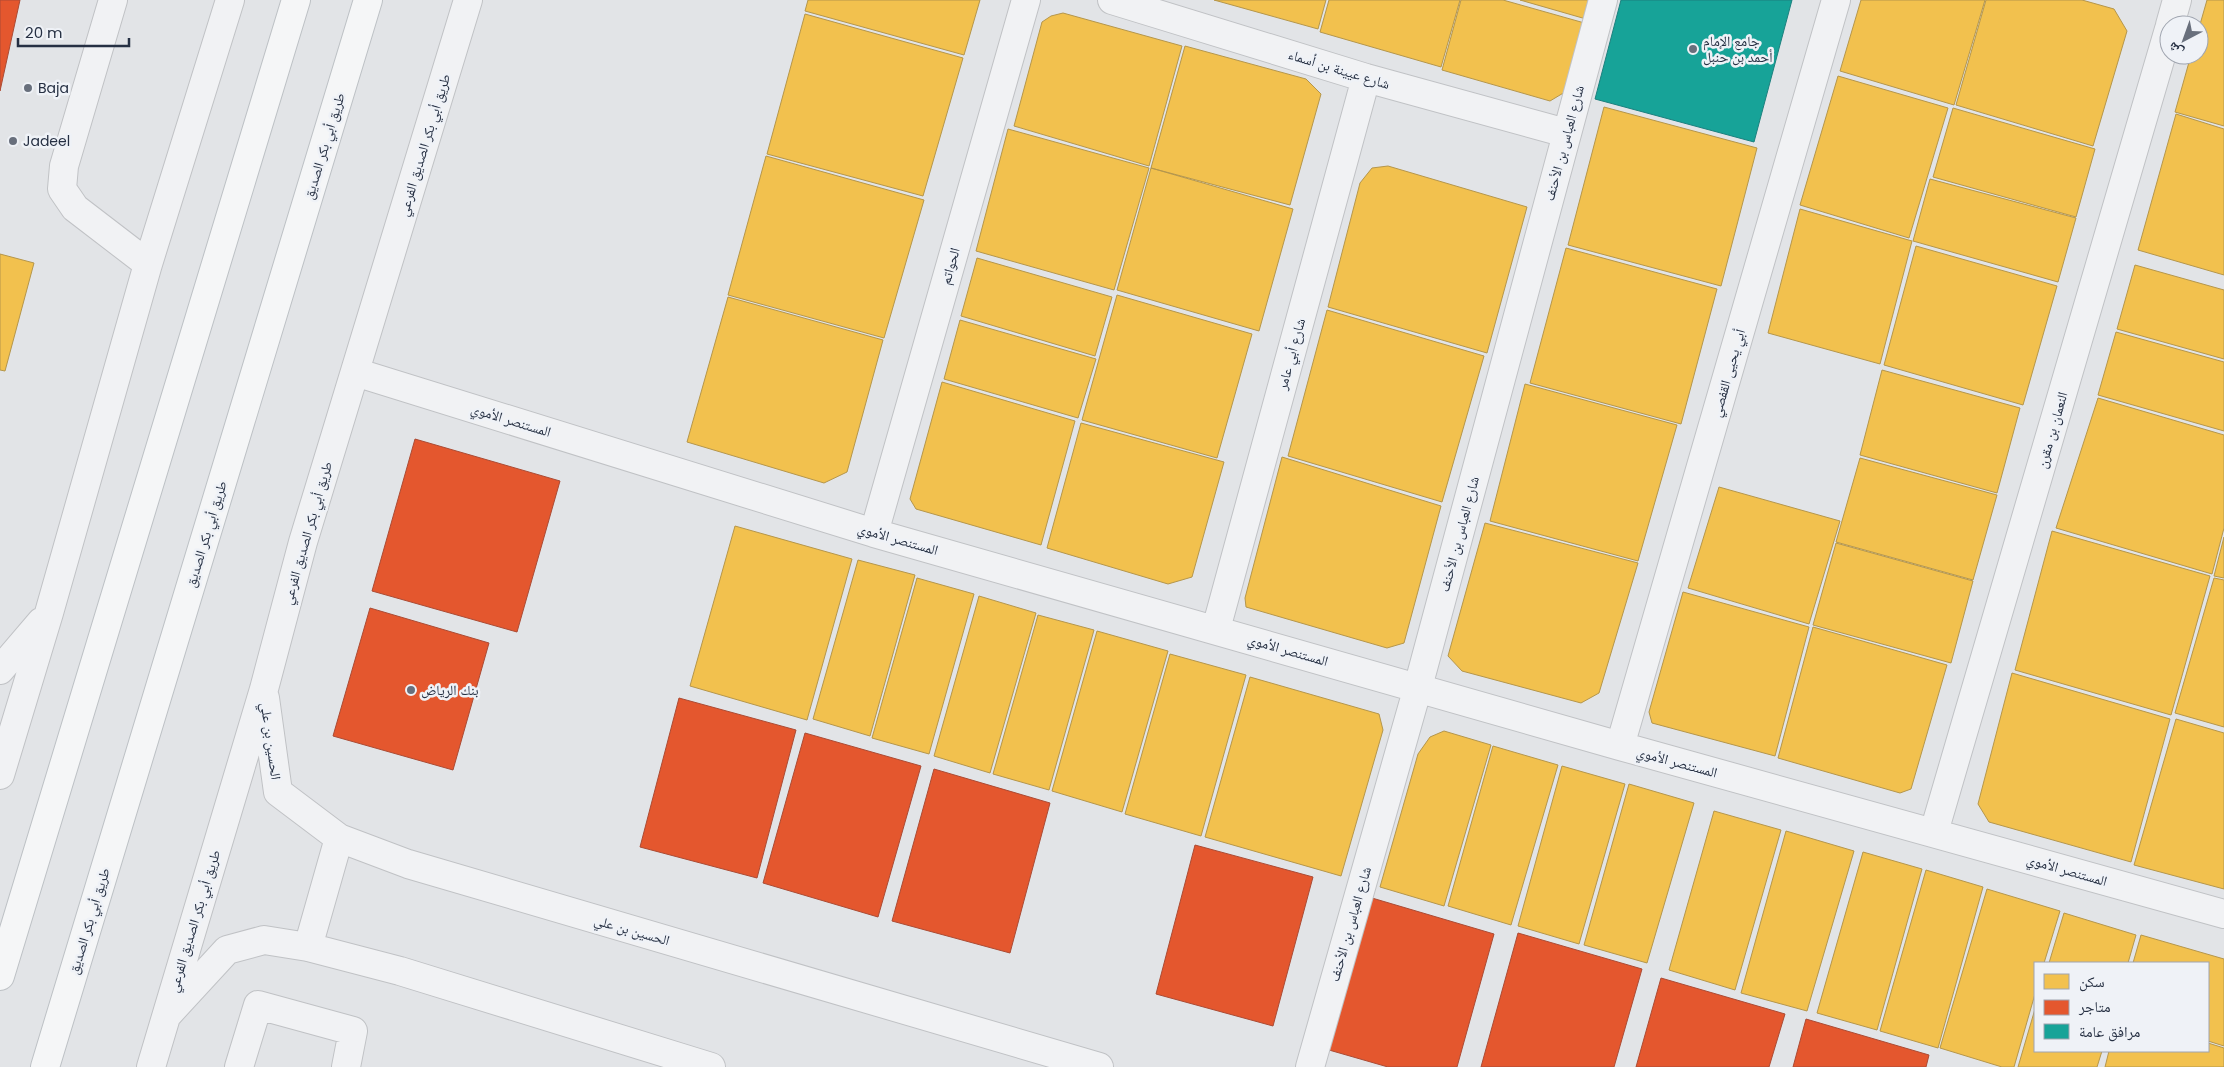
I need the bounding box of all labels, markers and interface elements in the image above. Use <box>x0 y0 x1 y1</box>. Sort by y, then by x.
scale bar <box>18 15 129 47</box>
north arrow <box>2159 15 2209 65</box>
text: 20 m <box>25 22 63 43</box>
place label: جامع الإمام أحمد بن حنبل <box>1703 31 1773 67</box>
text: ش <box>2163 37 2188 62</box>
marker: جامع الإمام أحمد بن حنبل <box>1687 43 1699 55</box>
street label: شارع عيينة بن أسماء <box>1286 44 1392 94</box>
street label: طريق أبي بكر الصديق الفرعي <box>393 71 457 219</box>
place label: Baja <box>38 78 69 98</box>
marker: Baja <box>22 82 34 94</box>
street label: شارع العباس بن الأحنف <box>1539 83 1589 203</box>
street label: طريق أبي بكر الصديق <box>298 90 351 202</box>
place label: Jadeel <box>23 131 70 151</box>
marker: Jadeel <box>7 135 19 147</box>
street label: الحواتم <box>935 245 965 287</box>
street label: شارع أبي عامر <box>1272 316 1312 393</box>
street label: أبي يحيى القفصي <box>1706 327 1752 420</box>
street label: النعمان بن مقرن <box>2032 389 2072 471</box>
street label: المستنصر الأموي <box>468 398 554 443</box>
street label: طريق أبي بكر الصديق الفرعي <box>277 459 339 607</box>
street label: شارع العباس بن الأحنف <box>1434 474 1484 594</box>
street label: طريق أبي بكر الصديق <box>180 478 233 590</box>
street label: المستنصر الأموي <box>855 518 941 562</box>
street label: المستنصر الأموي <box>1245 629 1331 673</box>
place label: بنك الرياض <box>421 680 479 700</box>
marker: بنك الرياض <box>405 684 417 696</box>
street label: الحسين بن علي <box>254 701 286 781</box>
street label: المستنصر الأموي <box>1634 742 1720 784</box>
street label: طريق أبي بكر الصديق الفرعي <box>163 847 227 995</box>
street label: المستنصر الأموي <box>2024 849 2110 893</box>
street label: شارع العباس بن الأحنف <box>1324 864 1376 984</box>
street label: طريق أبي بكر الصديق <box>63 865 116 977</box>
street label: الحسين بن علي <box>591 910 672 952</box>
legend <box>2034 962 2209 1052</box>
text: سكن <box>2079 971 2105 992</box>
text: متاجر <box>2078 996 2111 1017</box>
text: مرافق عامة <box>2079 1021 2141 1042</box>

